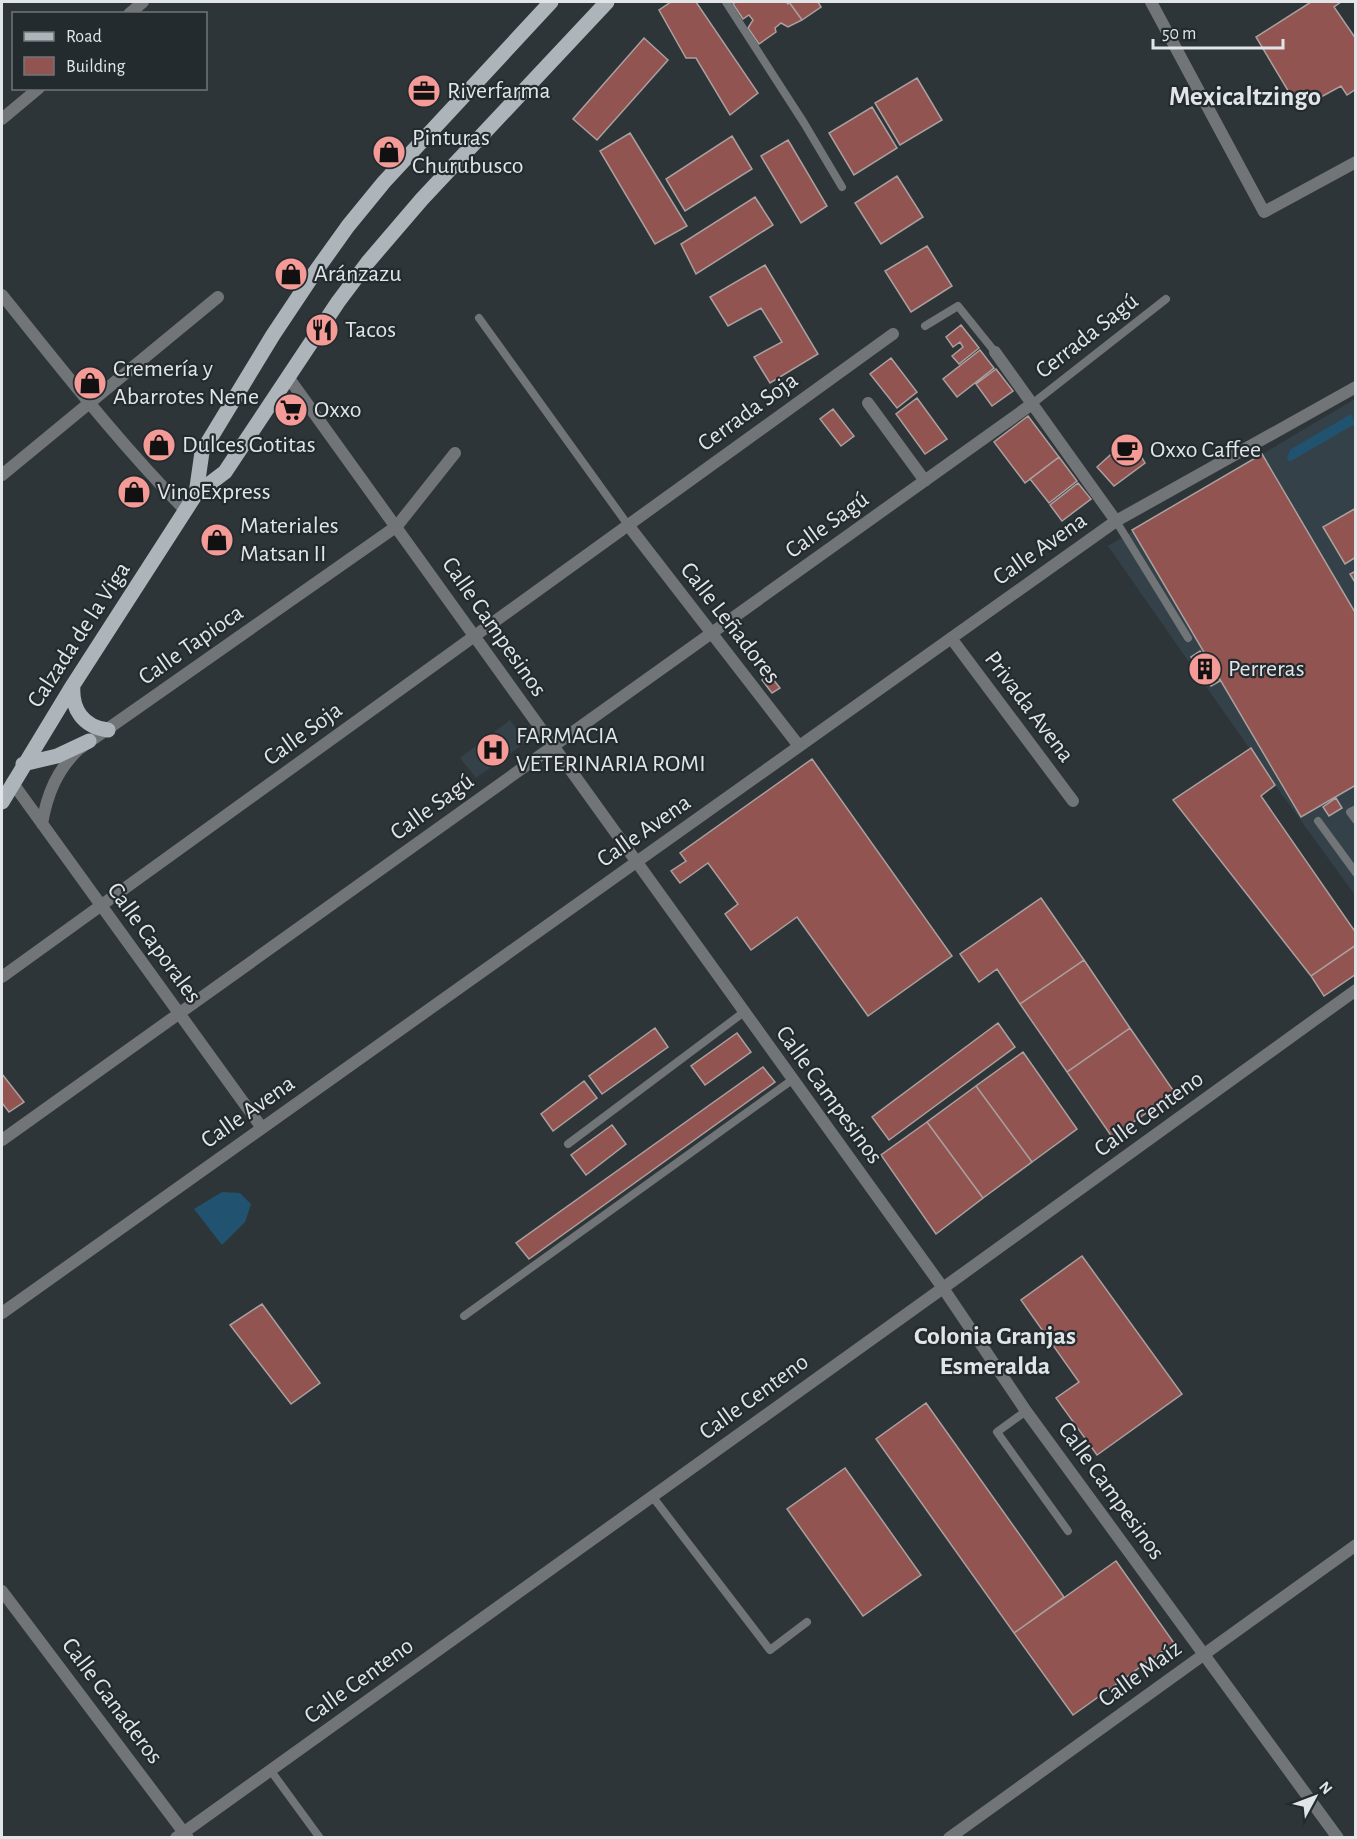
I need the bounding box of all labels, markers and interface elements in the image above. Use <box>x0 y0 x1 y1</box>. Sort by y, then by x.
legend <box>12 12 207 90</box>
scale bar <box>1153 12 1284 50</box>
text: 50 m <box>1162 25 1196 43</box>
text: Road <box>66 28 102 46</box>
text: Building <box>66 58 126 76</box>
office icon: Riverfarma <box>406 73 442 109</box>
place label: Riverfarma <box>447 79 551 103</box>
district label: Mexicaltzingo <box>1169 83 1321 110</box>
place label: Pinturas Churubusco <box>412 126 523 178</box>
shop icon: Pinturas Churubusco <box>371 134 407 170</box>
shop icon: Aránzazu <box>273 256 309 292</box>
place label: Aránzazu <box>314 262 401 286</box>
street label: Cerrada Sagú <box>1031 289 1143 383</box>
restaurant icon: Tacos <box>304 312 340 348</box>
place label: Tacos <box>345 318 396 342</box>
place label: Cremería y Abarrotes Nene <box>113 357 259 409</box>
shop icon: Cremería y Abarrotes Nene <box>72 365 108 401</box>
street label: Cerrada Soja <box>694 368 802 456</box>
supermarket icon: Oxxo <box>273 392 309 428</box>
place label: Oxxo <box>314 398 362 422</box>
shop icon: Dulces Gotitas <box>141 427 177 463</box>
cafe icon: Oxxo Caffee <box>1109 432 1145 468</box>
place label: Dulces Gotitas <box>182 433 316 457</box>
place label: Oxxo Caffee <box>1150 438 1261 462</box>
shop icon: VinoExpress <box>116 474 152 510</box>
place label: VinoExpress <box>157 480 271 504</box>
street label: Calle Sagú <box>781 487 873 563</box>
street label: Calle Avena <box>989 508 1091 590</box>
place label: Materiales Matsan II <box>240 514 339 566</box>
shop icon: Materiales Matsan II <box>199 522 235 558</box>
street label: Calle Campesinos <box>437 553 551 701</box>
street label: Calzada de la Viga <box>23 558 135 712</box>
street label: Calle Leñadores <box>676 558 784 688</box>
street label: Calle Tapioca <box>134 600 248 690</box>
street label: Privada Avena <box>980 647 1078 767</box>
building icon: Perreras <box>1187 651 1223 687</box>
place label: Perreras <box>1228 657 1305 681</box>
street label: Calle Soja <box>259 698 347 770</box>
place label: FARMACIA VETERINARIA ROMI <box>516 724 706 776</box>
hospital icon: FARMACIA VETERINARIA ROMI <box>475 732 511 768</box>
street label: Calle Sagú <box>386 769 478 845</box>
street label: Calle Avena <box>593 790 695 872</box>
street label: Calle Caporales <box>102 878 206 1008</box>
street label: Calle Campesinos <box>771 1022 887 1168</box>
street label: Calle Centeno <box>1090 1067 1208 1161</box>
street label: Calle Avena <box>197 1071 299 1153</box>
district label: Colonia Granjas Esmeralda <box>914 1323 1076 1379</box>
street label: Calle Centeno <box>695 1350 813 1444</box>
street label: Calle Campesinos <box>1053 1418 1169 1564</box>
street label: Calle Ganaderos <box>57 1634 167 1768</box>
street label: Calle Centeno <box>300 1634 418 1728</box>
street label: Calle Maíz <box>1094 1636 1186 1712</box>
north arrow <box>1285 1767 1345 1827</box>
text: N <box>1316 1778 1335 1797</box>

